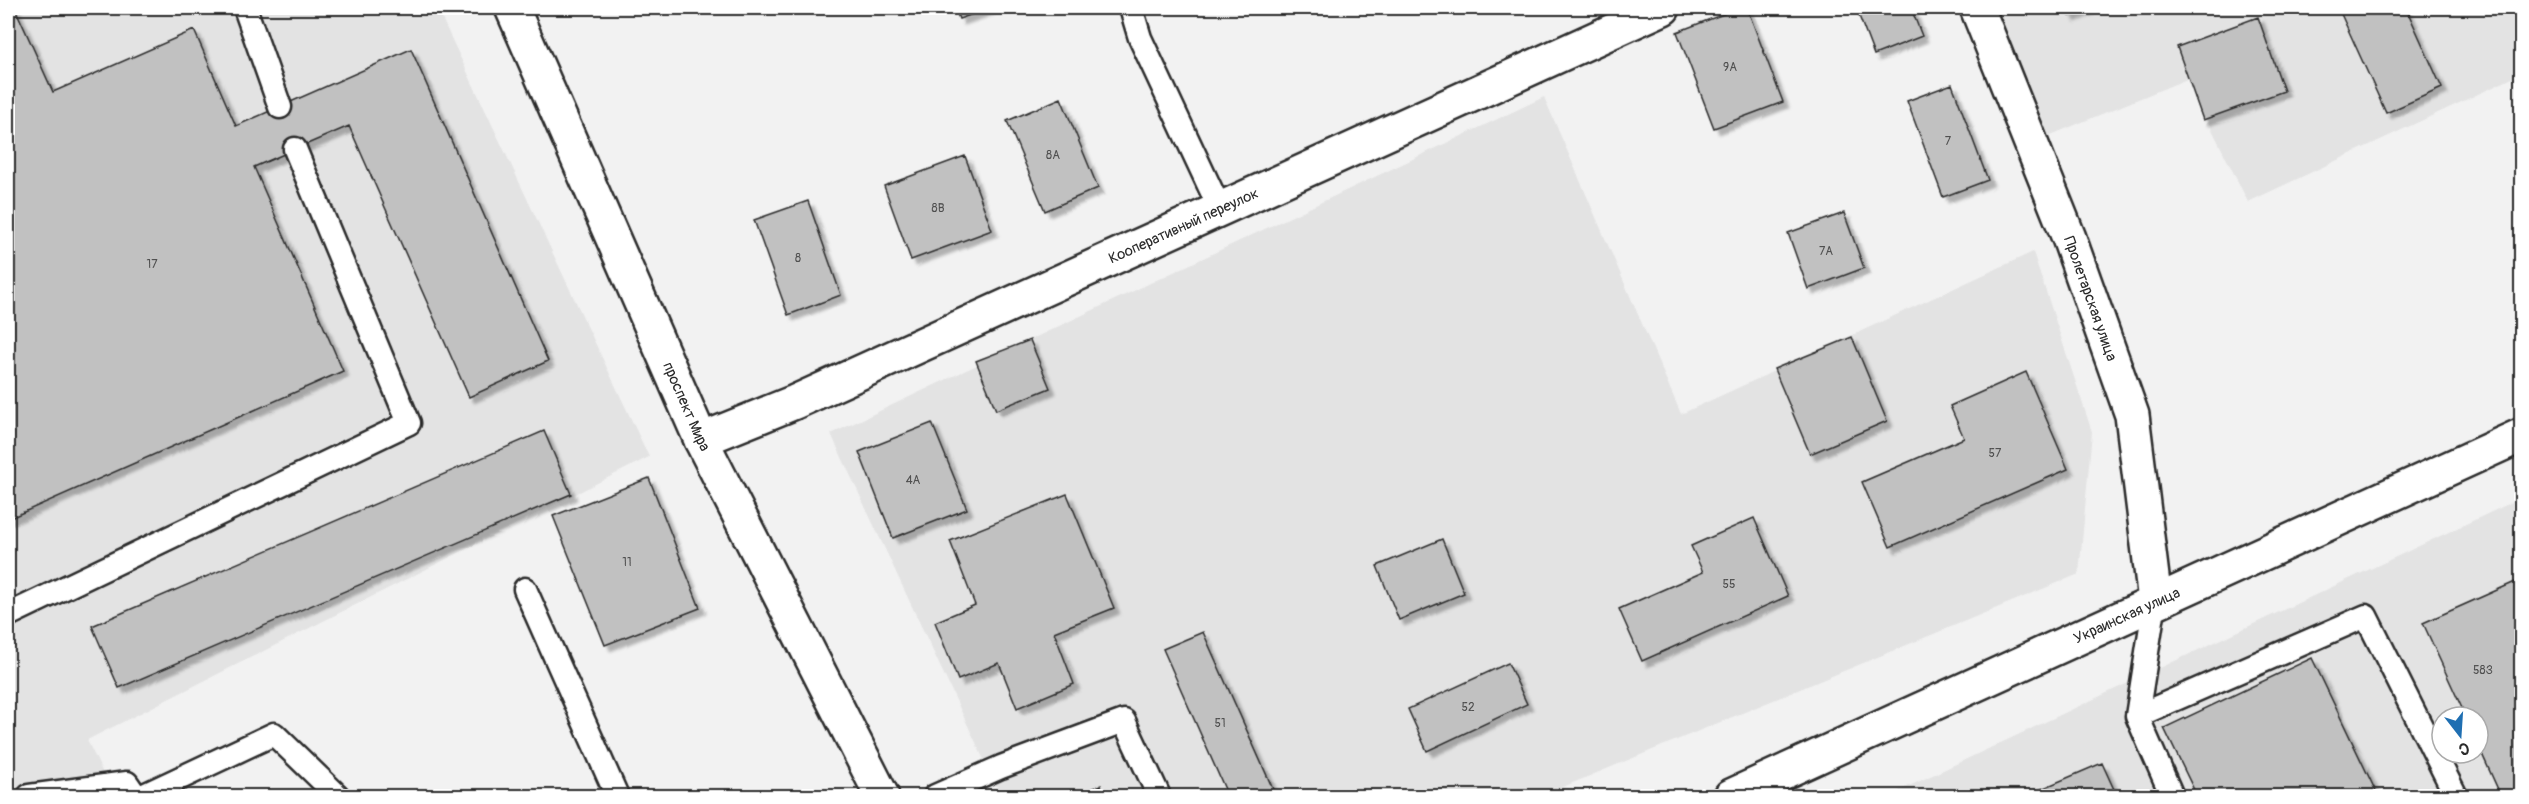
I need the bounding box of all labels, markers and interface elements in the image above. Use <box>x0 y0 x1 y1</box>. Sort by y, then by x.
house number: 9А <box>1723 60 1737 75</box>
house number: 7 <box>1945 134 1952 149</box>
house number: 8А <box>1046 148 1060 163</box>
street label: Кооперативный переулок <box>1106 184 1262 268</box>
house number: 8В <box>932 201 945 216</box>
street label: Пролетарская улица <box>2059 234 2121 364</box>
house number: 7А <box>1819 244 1833 259</box>
house number: 8 <box>795 251 801 266</box>
house number: 17 <box>146 257 158 272</box>
street label: проспект Мира <box>658 359 714 455</box>
house number: 57 <box>1989 446 2002 461</box>
house number: 4А <box>906 473 921 488</box>
house number: 11 <box>622 555 632 570</box>
house number: 55 <box>1722 577 1736 592</box>
street label: Украинская улица <box>2071 583 2183 648</box>
house number: 58З <box>2473 663 2493 678</box>
house number: 52 <box>1461 700 1475 715</box>
north arrow <box>2430 705 2490 765</box>
house number: 51 <box>1214 716 1226 731</box>
text: С <box>2456 737 2472 759</box>

